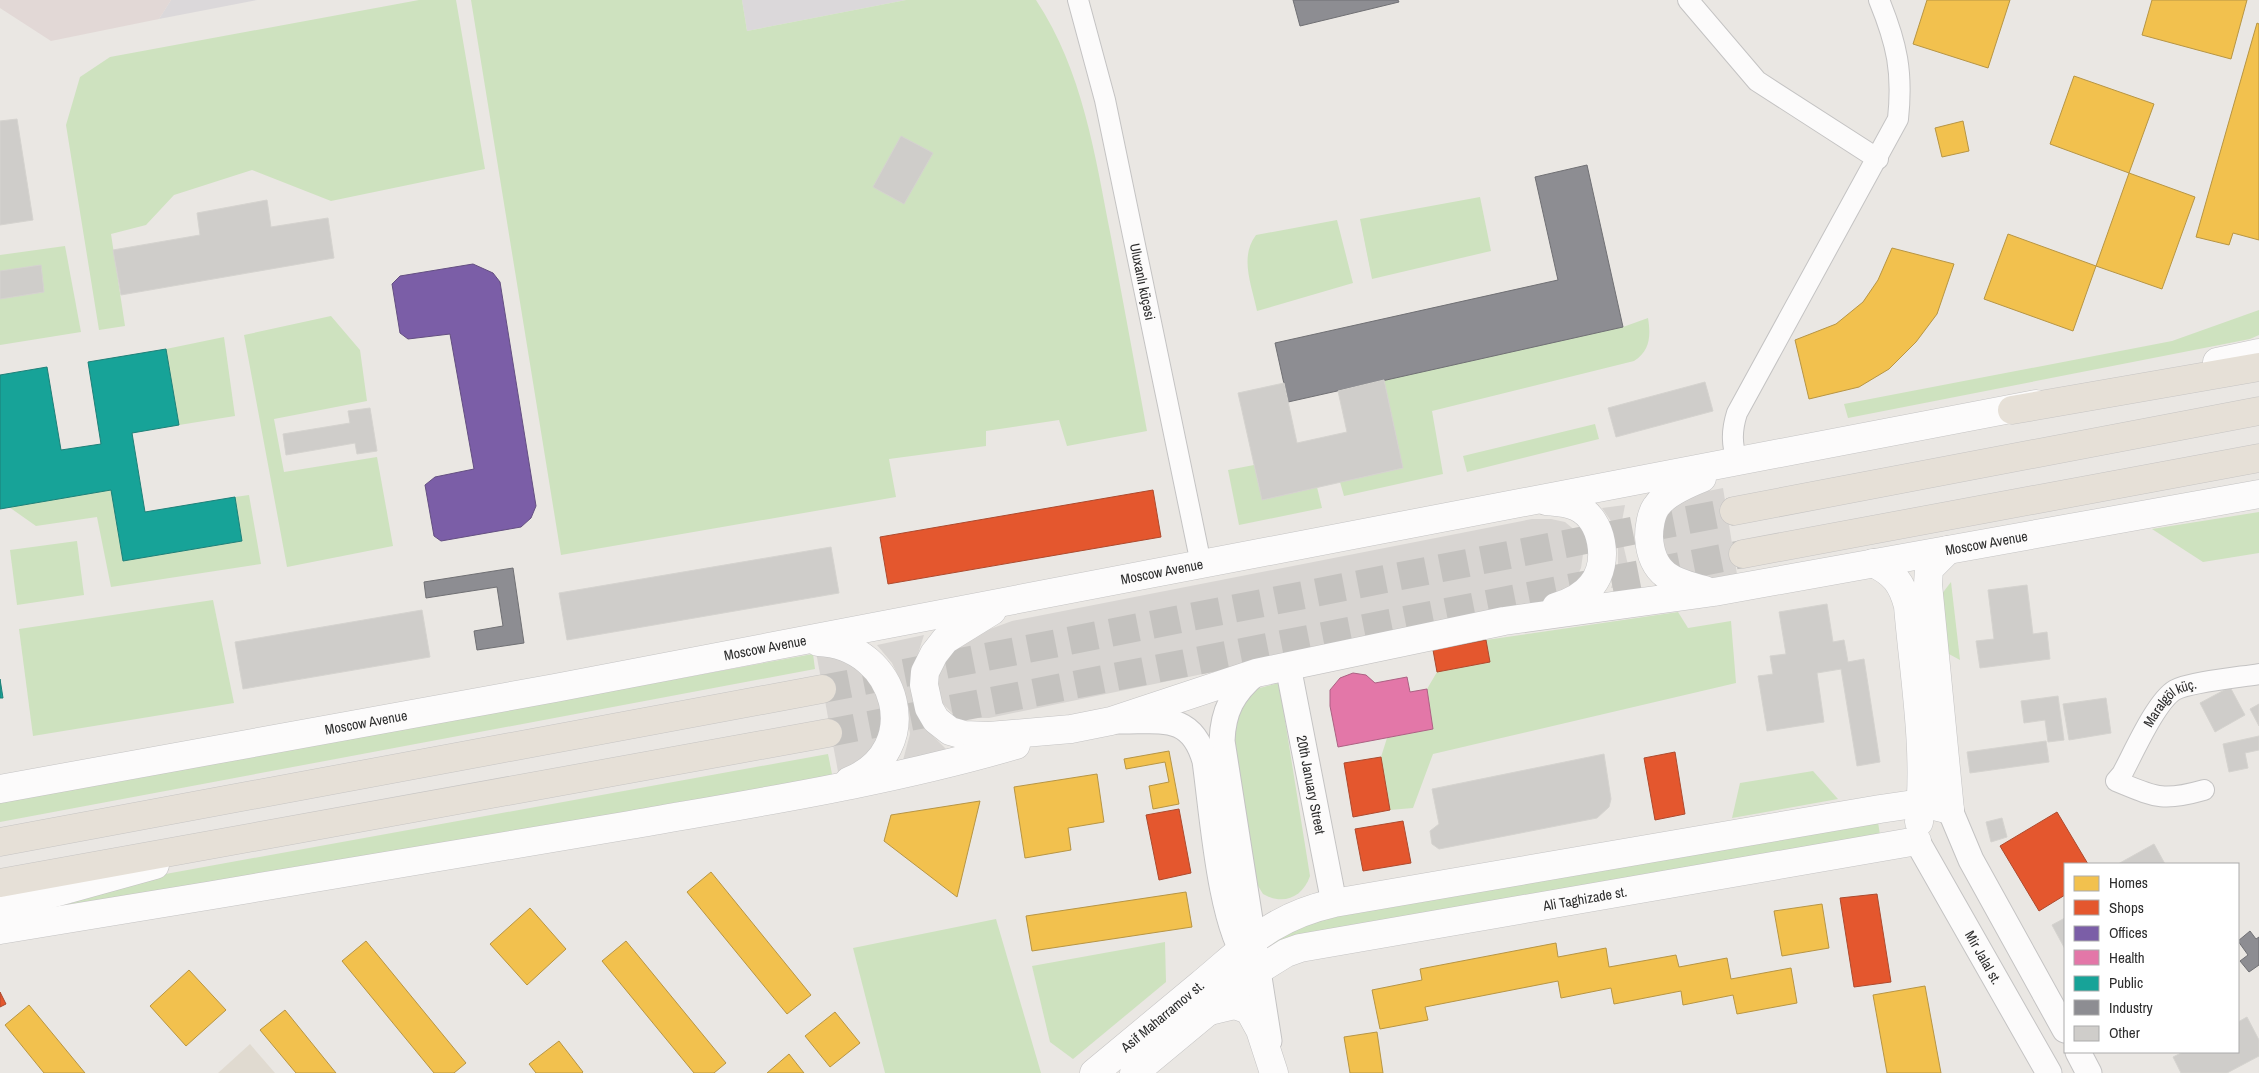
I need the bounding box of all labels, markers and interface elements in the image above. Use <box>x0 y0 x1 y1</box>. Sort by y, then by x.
street label: Uluxanlı küçəsi <box>1126 242 1159 322</box>
street label: Moscow Avenue <box>1944 527 2029 559</box>
street label: Moscow Avenue <box>1119 555 1205 588</box>
street label: Moscow Avenue <box>722 631 808 664</box>
street label: Maralgöl küç. <box>2139 675 2198 730</box>
street label: Moscow Avenue <box>323 706 409 739</box>
street label: 20th January Street <box>1293 734 1329 836</box>
legend <box>2064 863 2239 1053</box>
text: Homes <box>2109 872 2148 893</box>
street label: Ali Taghizade st. <box>1541 882 1628 915</box>
text: Shops <box>2109 897 2144 918</box>
text: Offices <box>2109 922 2148 943</box>
street label: Mir Jalal st. <box>1961 927 2006 987</box>
text: Health <box>2109 947 2145 968</box>
text: Public <box>2109 972 2143 993</box>
street label: Asif Maharramov st. <box>1116 976 1208 1057</box>
text: Industry <box>2109 997 2154 1018</box>
text: Other <box>2109 1022 2140 1043</box>

